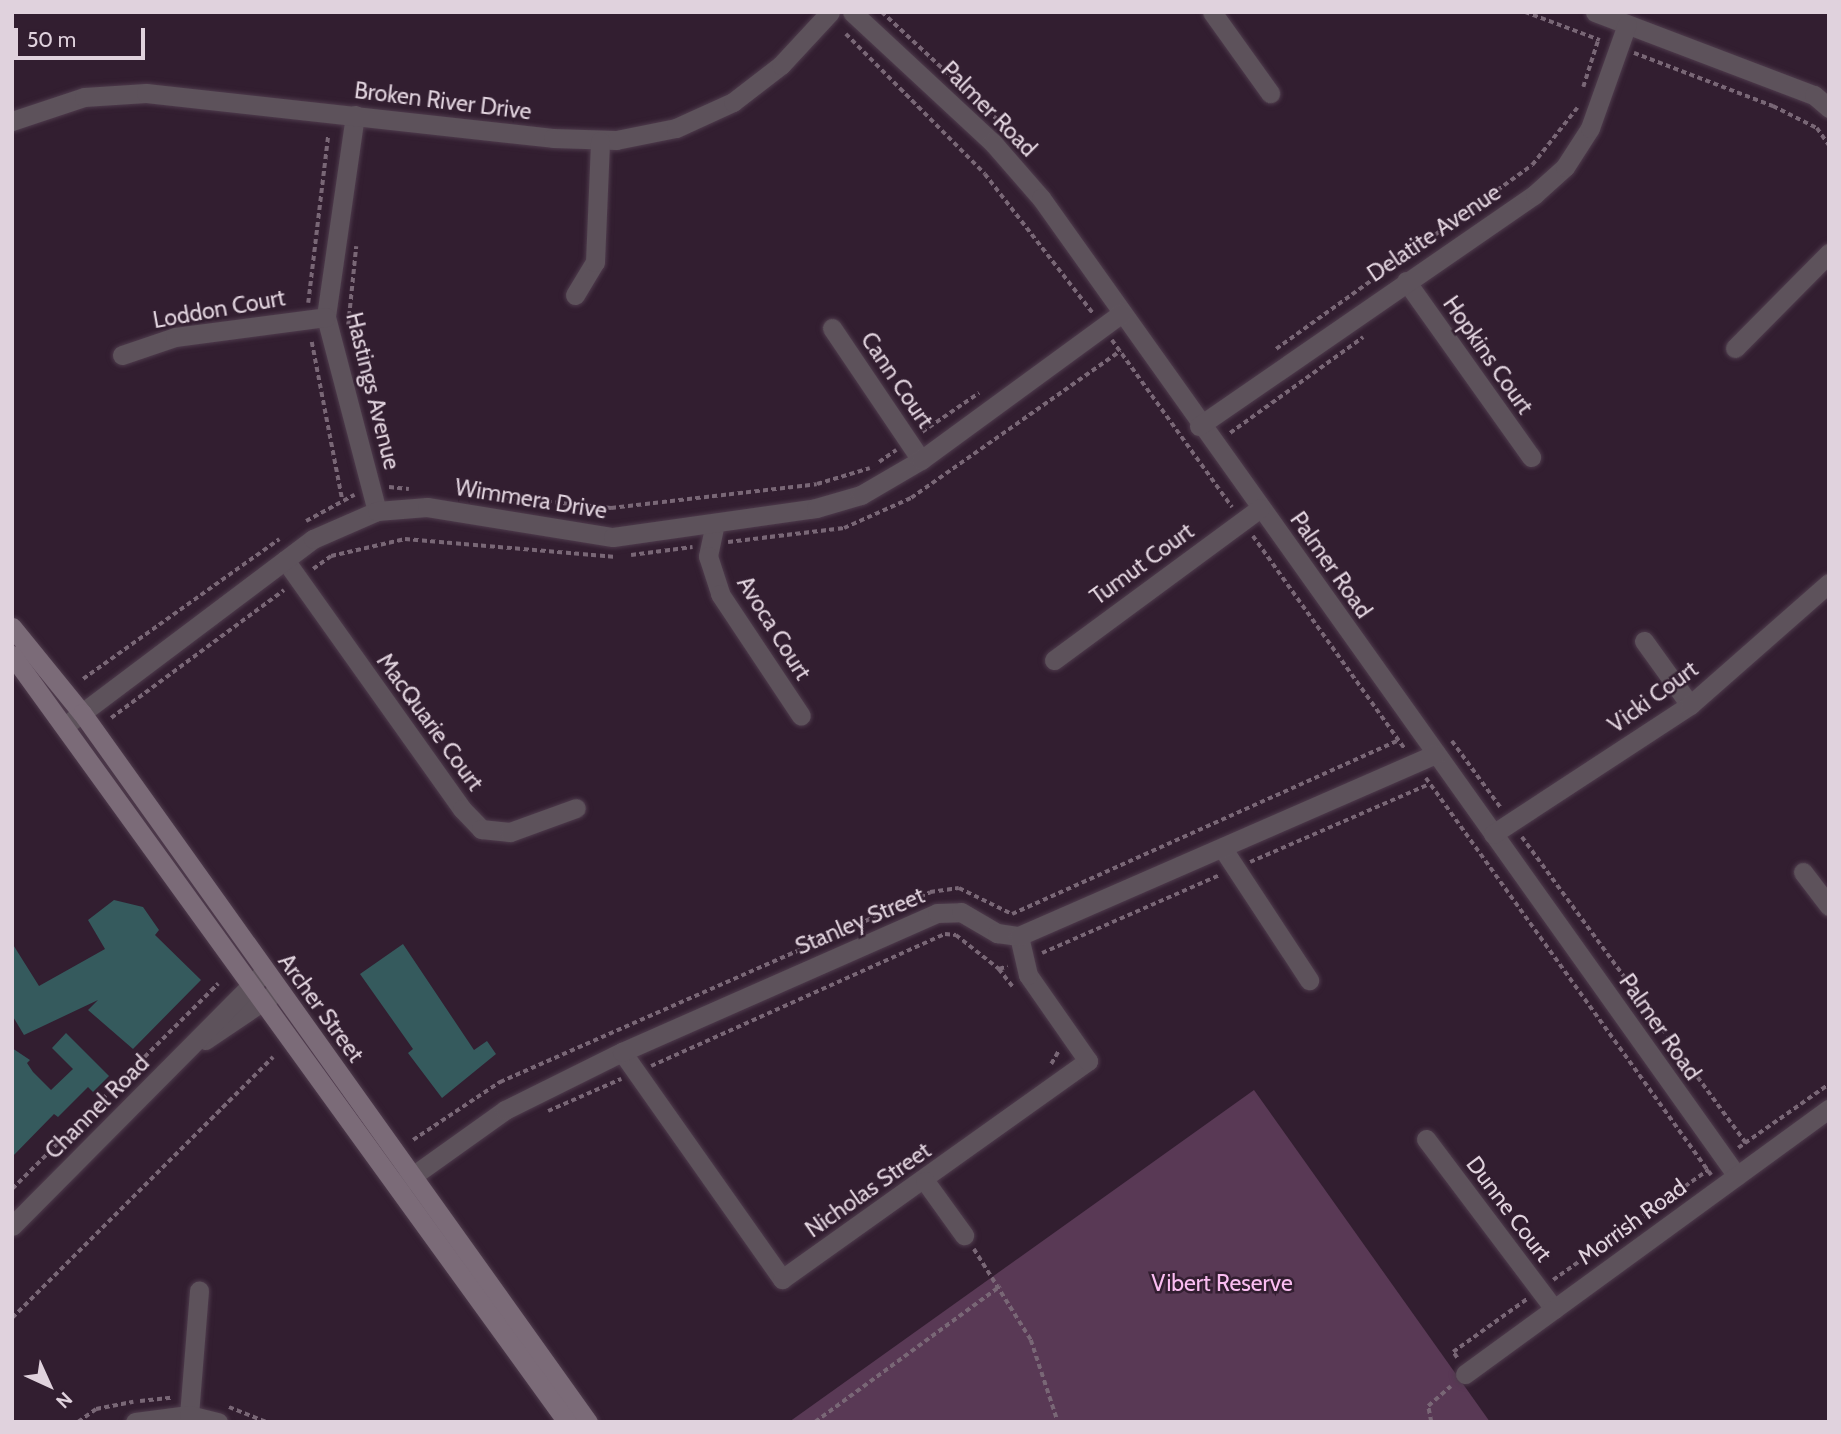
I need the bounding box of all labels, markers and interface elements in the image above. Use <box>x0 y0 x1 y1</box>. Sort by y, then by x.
scale bar <box>18 14 149 58</box>
text: 50 m <box>27 27 76 52</box>
street label: Palmer Road <box>936 56 1042 162</box>
street label: Broken River Drive <box>353 76 533 126</box>
street label: Delatite Avenue <box>1362 178 1506 288</box>
street label: Loddon Court <box>151 284 287 334</box>
street label: Hopkins Court <box>1437 291 1539 419</box>
street label: Hastings Avenue <box>340 309 406 473</box>
street label: Cann Court <box>855 327 939 433</box>
street label: Wimmera Drive <box>453 473 609 525</box>
street label: Palmer Road <box>1284 506 1378 624</box>
street label: Tumut Court <box>1085 517 1199 611</box>
street label: Avoca Court <box>731 571 817 685</box>
street label: MacQuarie Court <box>371 648 489 796</box>
street label: Vicki Court <box>1603 655 1703 739</box>
street label: Stanley Street <box>791 881 929 961</box>
street label: Archer Street <box>272 948 370 1068</box>
street label: Palmer Road <box>1613 968 1707 1086</box>
street label: Channel Road <box>39 1049 155 1165</box>
street label: Nicholas Street <box>800 1137 936 1243</box>
street label: Dunne Court <box>1460 1151 1558 1267</box>
street label: Morrish Road <box>1572 1173 1692 1271</box>
park label: Vibert Reserve <box>1151 1269 1293 1297</box>
north arrow <box>14 1350 84 1420</box>
text: N <box>51 1387 77 1413</box>

